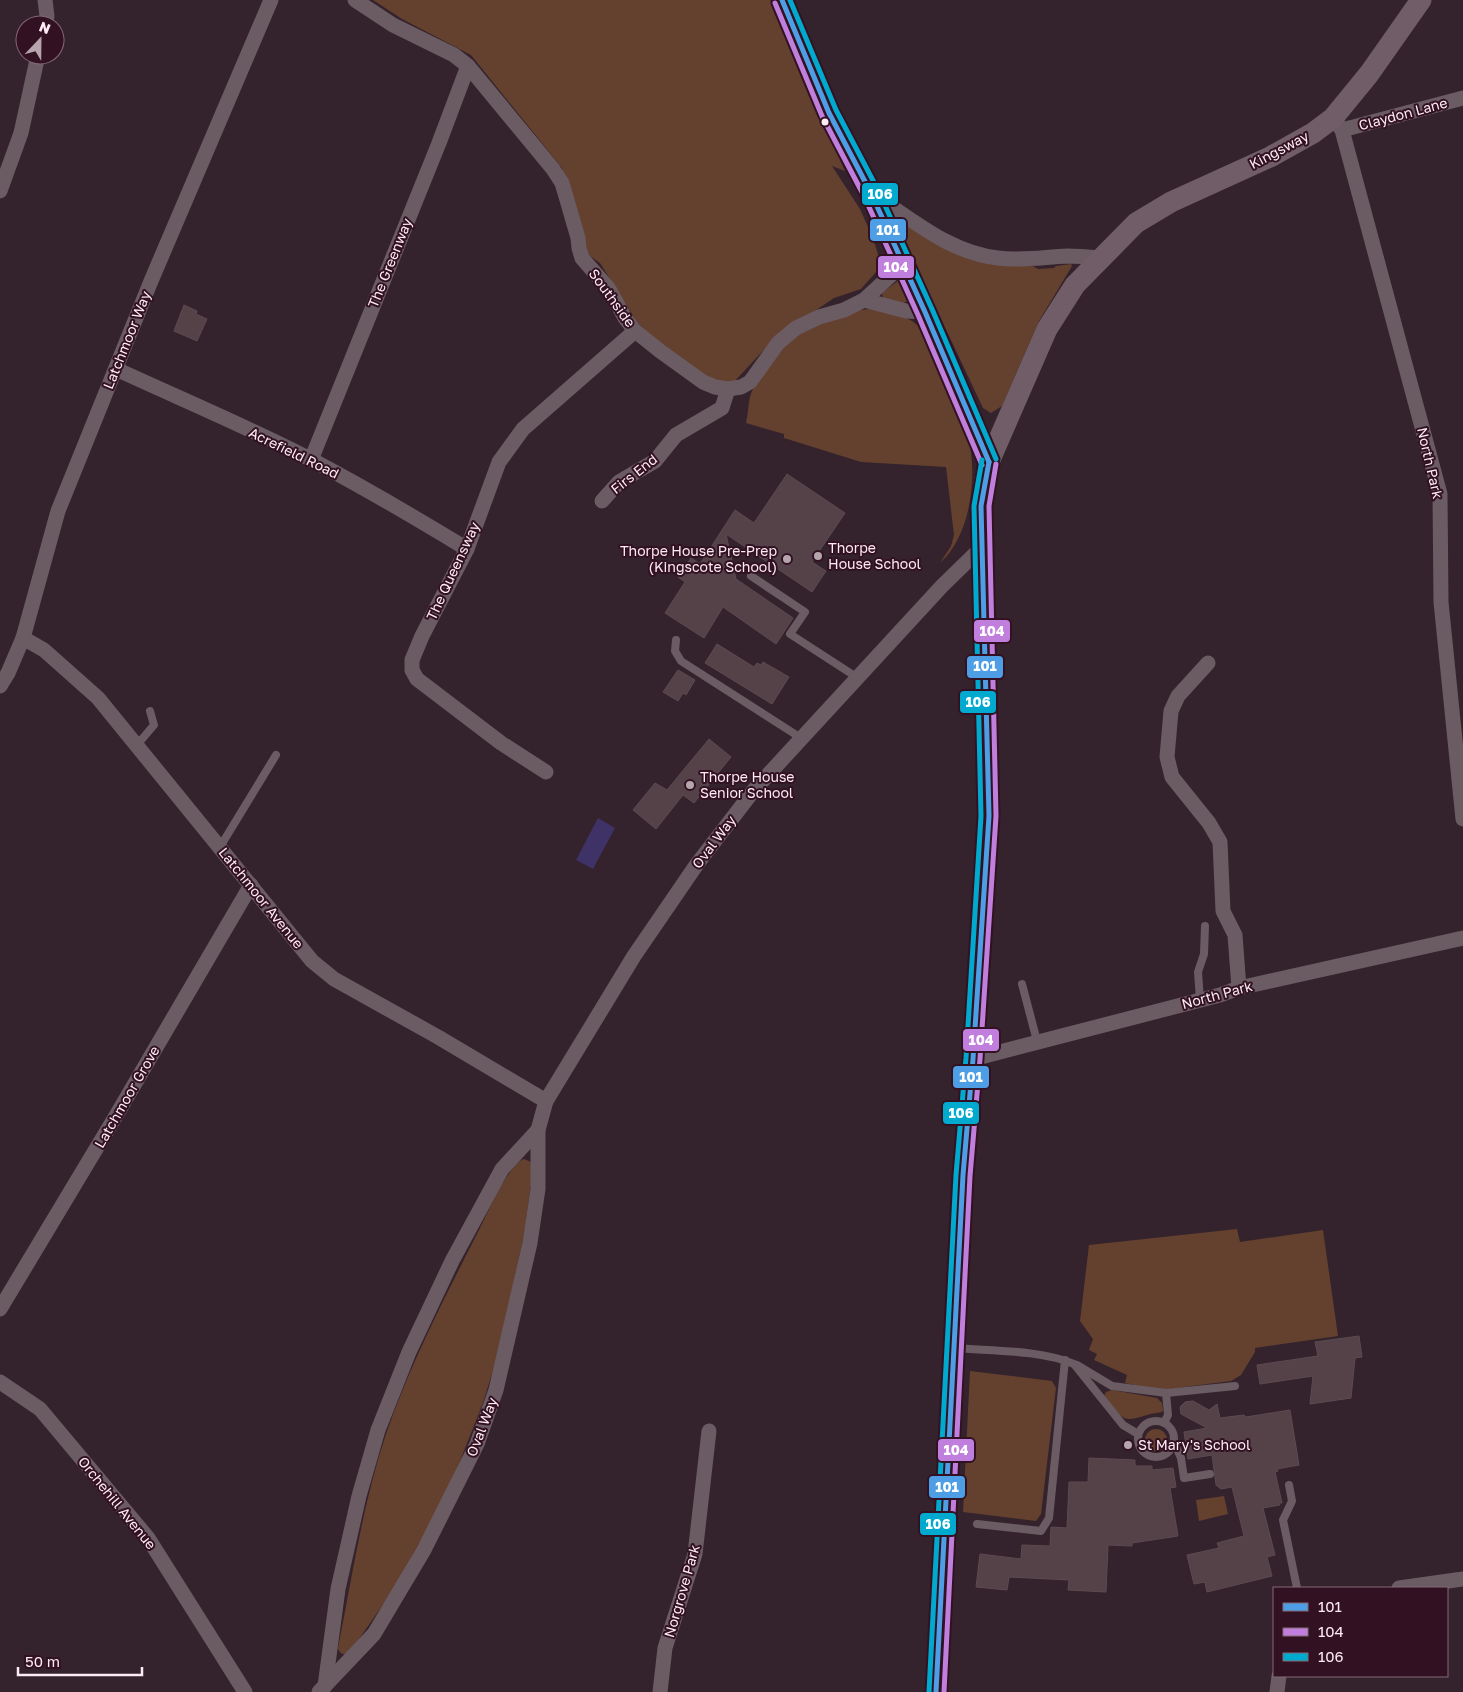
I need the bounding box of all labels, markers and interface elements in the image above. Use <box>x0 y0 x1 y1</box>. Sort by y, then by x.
north arrow <box>15 15 65 65</box>
text: N <box>37 18 53 37</box>
street label: Claydon Lane <box>1357 94 1449 134</box>
unlabelled marker <box>820 117 830 127</box>
street label: Kingsway <box>1246 127 1311 172</box>
line badge: 106 <box>861 182 899 206</box>
text: 106 <box>867 185 893 202</box>
street label: The Greenway <box>364 215 415 310</box>
line badge: 101 <box>869 218 907 242</box>
text: 101 <box>876 221 900 238</box>
line badge: 104 <box>877 255 915 279</box>
text: 104 <box>883 258 909 275</box>
street label: Southside <box>586 265 639 330</box>
street label: Latchmoor Way <box>99 288 154 391</box>
street label: Acrefield Road <box>246 423 342 482</box>
street label: North Park <box>1414 426 1447 500</box>
street label: Firs End <box>607 450 660 497</box>
street label: The Queensway <box>422 519 483 623</box>
place label: Thorpe House School <box>828 539 921 572</box>
place label: Thorpe House Pre-Prep (Kingscote School) <box>620 542 777 575</box>
marker: Thorpe House School <box>812 550 824 562</box>
marker: Thorpe House Pre-Prep (Kingscote School) <box>781 553 793 565</box>
line badge: 104 <box>973 619 1011 643</box>
text: 104 <box>979 622 1005 639</box>
line badge: 101 <box>966 655 1004 679</box>
text: 101 <box>973 657 997 674</box>
line badge: 106 <box>959 690 997 714</box>
text: 106 <box>965 693 991 710</box>
place label: Thorpe House Senior School <box>700 768 794 801</box>
marker: Thorpe House Senior School <box>684 779 696 791</box>
street label: Oval Way <box>688 812 739 872</box>
street label: Latchmoor Avenue <box>215 844 307 952</box>
street label: North Park <box>1180 977 1254 1012</box>
line badge: 104 <box>962 1028 1000 1052</box>
text: 104 <box>968 1031 994 1048</box>
street label: Latchmoor Grove <box>90 1043 163 1151</box>
line badge: 101 <box>952 1065 990 1089</box>
text: 101 <box>959 1068 983 1085</box>
line badge: 106 <box>942 1101 980 1125</box>
text: 106 <box>948 1104 974 1121</box>
street label: Oval Way <box>462 1395 501 1459</box>
place label: St Mary's School <box>1138 1436 1251 1453</box>
line badge: 104 <box>937 1438 975 1462</box>
marker: St Mary's School <box>1122 1439 1134 1451</box>
text: 104 <box>943 1441 969 1458</box>
street label: Orchehill Avenue <box>75 1453 160 1552</box>
line badge: 101 <box>928 1475 966 1499</box>
text: 101 <box>935 1478 959 1495</box>
line badge: 106 <box>919 1512 957 1536</box>
text: 106 <box>925 1515 951 1532</box>
street label: Norgrove Park <box>660 1542 703 1639</box>
legend <box>1273 1587 1448 1677</box>
text: 101 <box>1318 1597 1342 1615</box>
text: 104 <box>1318 1622 1344 1640</box>
scale bar <box>18 1644 141 1676</box>
text: 106 <box>1318 1647 1344 1665</box>
text: 50 m <box>25 1652 60 1670</box>

